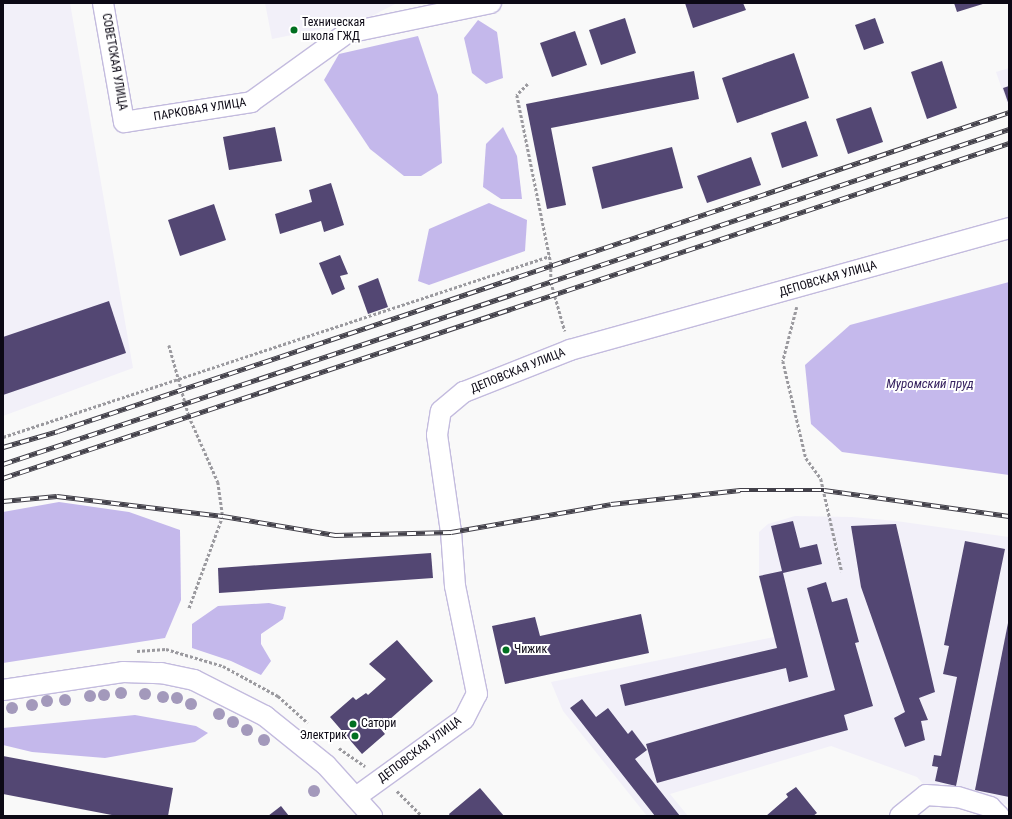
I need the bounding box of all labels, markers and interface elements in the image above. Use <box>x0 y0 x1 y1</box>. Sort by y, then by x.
street label: СОВЕТСКАЯ УЛИЦА <box>98 12 130 112</box>
place label: Техническая школа ГЖД <box>302 16 365 44</box>
marker: Техническая школа ГЖД <box>289 25 299 35</box>
street label: ПАРКОВАЯ УЛИЦА <box>153 96 247 124</box>
street label: ДЕПОВСКАЯ УЛИЦА <box>778 258 878 300</box>
street label: ДЕПОВСКАЯ УЛИЦА <box>469 345 567 397</box>
water label: Муромский пруд <box>886 376 974 392</box>
place label: Чижик <box>514 643 547 657</box>
marker: Чижик <box>501 645 511 655</box>
street label: ДЕПОВСКАЯ УЛИЦА <box>375 714 465 786</box>
place label: Сатори <box>361 717 396 731</box>
marker: Сатори <box>348 719 358 729</box>
place label: Электрик <box>300 729 347 743</box>
marker: Электрик <box>350 731 360 741</box>

